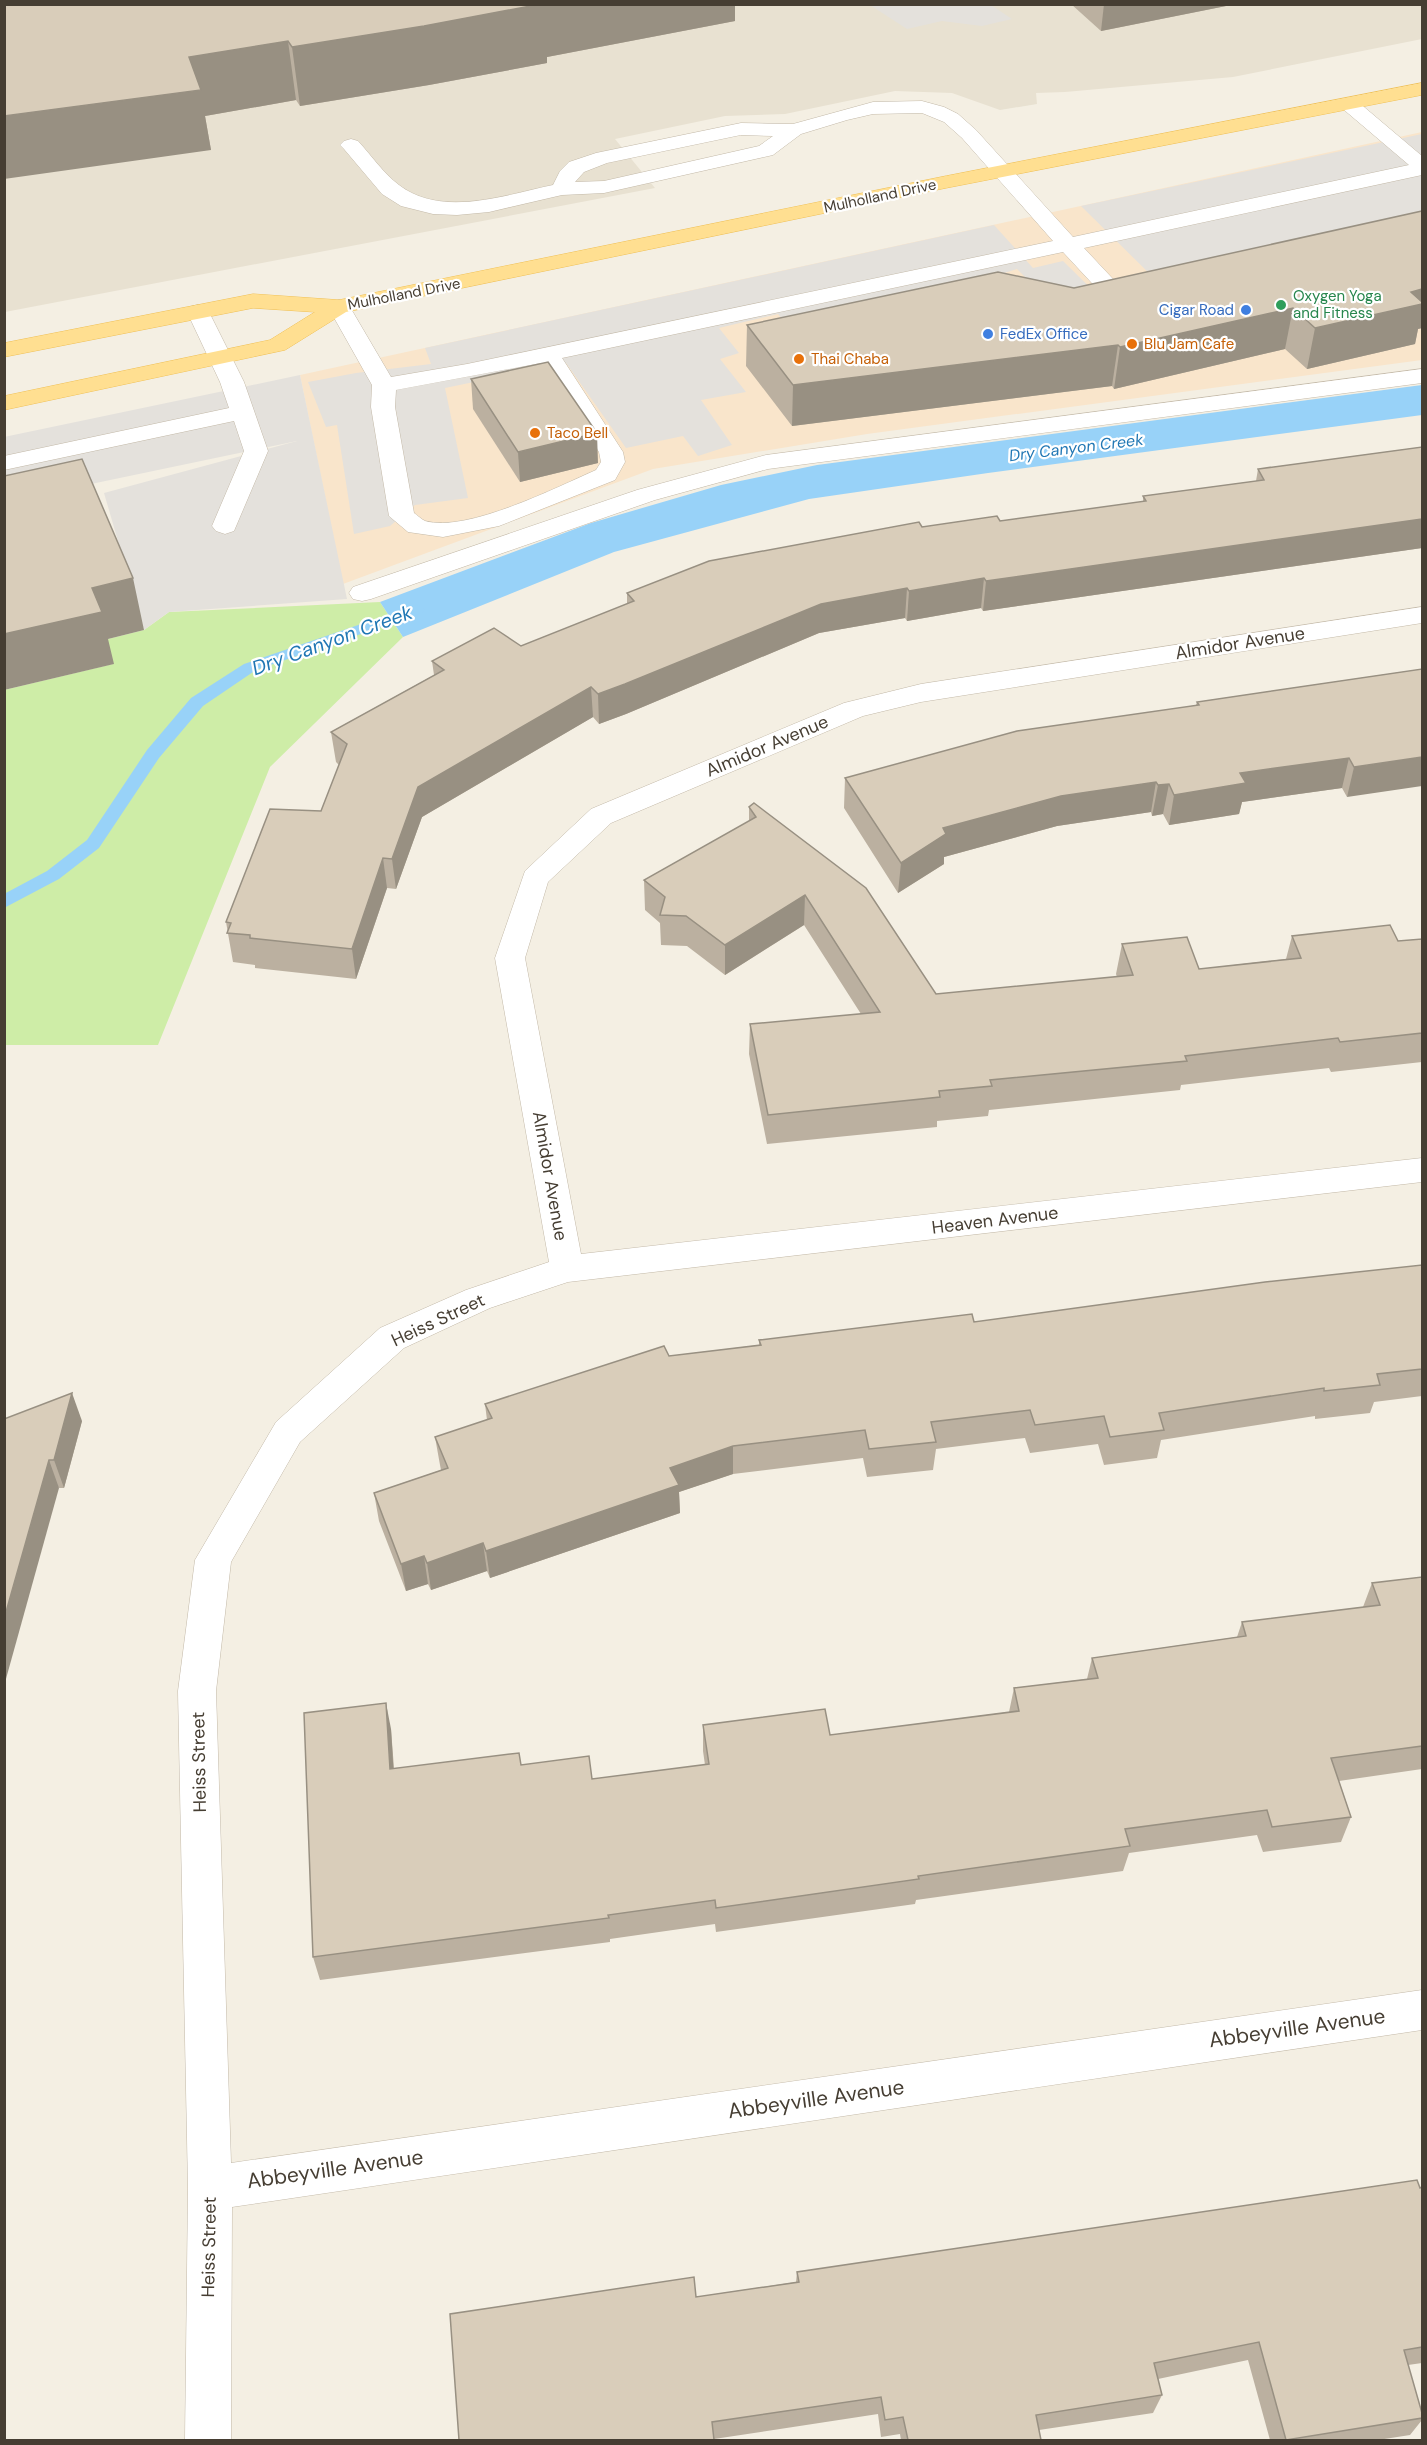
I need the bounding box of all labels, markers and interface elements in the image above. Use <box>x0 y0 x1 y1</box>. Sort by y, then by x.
street label: Mulholland Drive <box>822 174 938 218</box>
street label: Mulholland Drive <box>346 273 462 315</box>
place label: Oxygen Yoga and Fitness <box>1293 286 1382 323</box>
marker: Oxygen Yoga and Fitness <box>1274 298 1288 312</box>
place label: Cigar Road <box>1159 300 1234 320</box>
marker: Cigar Road <box>1239 303 1253 317</box>
place label: FedEx Office <box>1000 324 1088 344</box>
marker: FedEx Office <box>981 327 995 341</box>
place label: Blu Jam Cafe <box>1144 334 1234 354</box>
marker: Blu Jam Cafe <box>1125 337 1139 351</box>
place label: Thai Chaba <box>811 349 889 369</box>
marker: Thai Chaba <box>792 352 806 366</box>
place label: Taco Bell <box>547 423 608 443</box>
marker: Taco Bell <box>528 426 542 440</box>
water label: Dry Canyon Creek <box>1008 429 1145 466</box>
water label: Dry Canyon Creek <box>248 599 417 681</box>
street label: Almidor Avenue <box>1173 621 1307 665</box>
street label: Almidor Avenue <box>702 709 832 783</box>
street label: Almidor Avenue <box>527 1109 573 1243</box>
street label: Heaven Avenue <box>930 1200 1060 1240</box>
street label: Heiss Street <box>387 1288 489 1352</box>
street label: Heiss Street <box>186 1711 212 1813</box>
street label: Abbeyville Avenue <box>1207 2002 1387 2054</box>
street label: Abbeyville Avenue <box>726 2073 906 2125</box>
street label: Abbeyville Avenue <box>245 2143 425 2195</box>
street label: Heiss Street <box>196 2196 222 2298</box>

